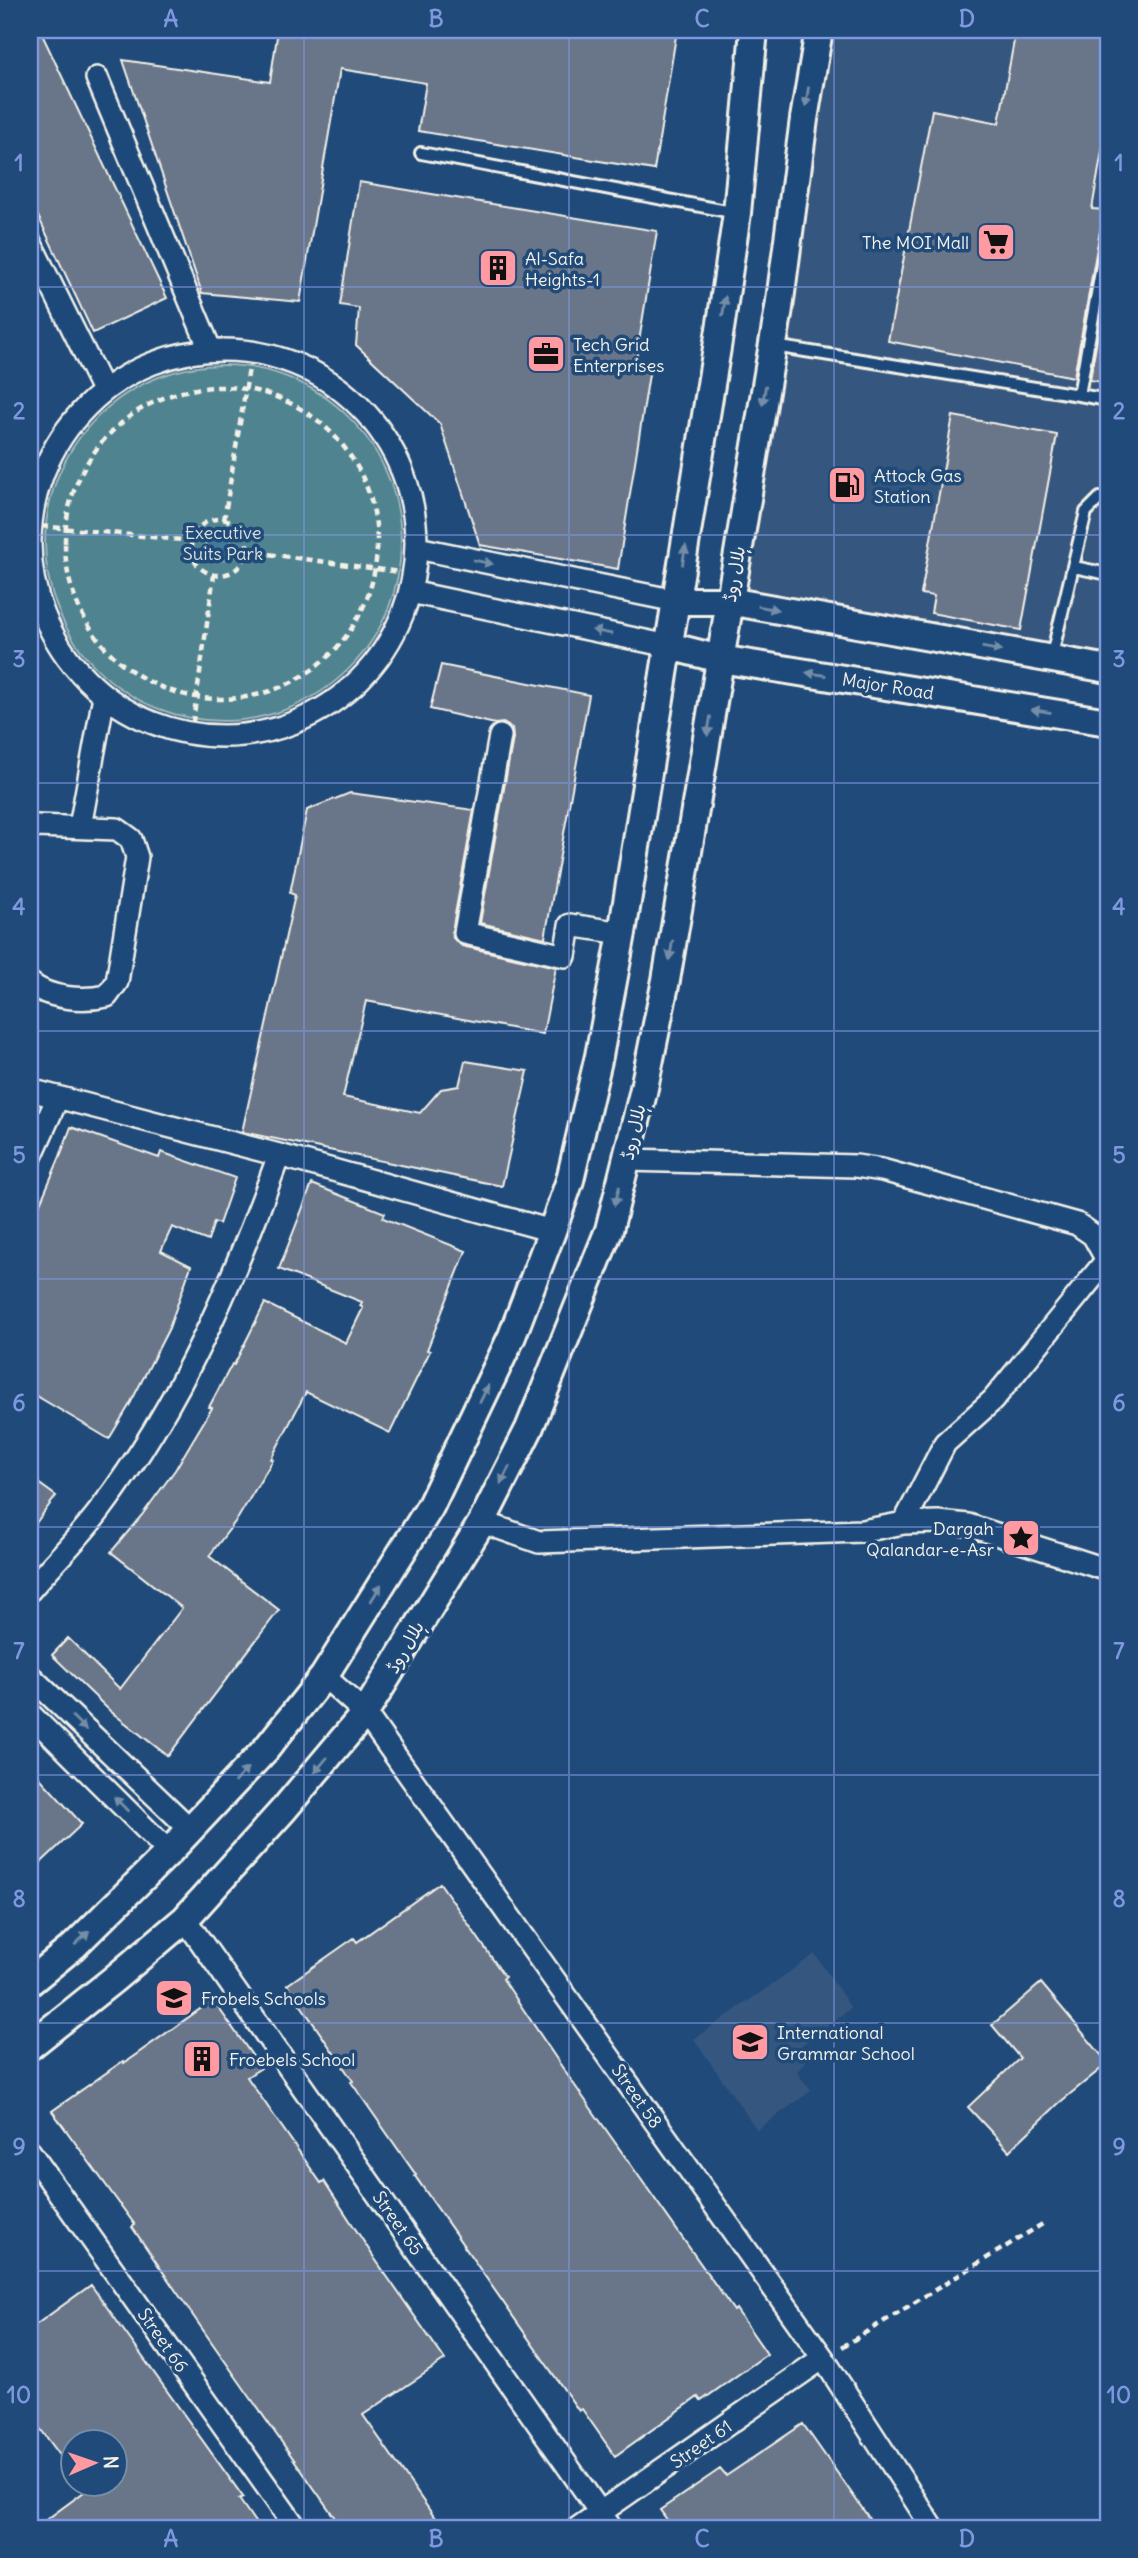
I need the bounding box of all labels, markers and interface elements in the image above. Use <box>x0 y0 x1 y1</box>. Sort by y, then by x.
text: A <box>164 4 179 33</box>
text: B <box>428 4 444 33</box>
text: C <box>694 4 710 33</box>
text: D <box>959 4 975 33</box>
one-way arrow <box>802 86 813 108</box>
text: 1 <box>14 148 24 177</box>
text: 1 <box>1114 148 1124 177</box>
supermarket icon: The MOI Mall <box>975 221 1017 263</box>
place label: The MOI Mall <box>862 231 969 254</box>
building icon: Al-Safa Heights-1 <box>477 247 519 289</box>
place label: Al-Safa Heights-1 <box>525 247 600 291</box>
one-way arrow <box>719 295 730 317</box>
office icon: Tech Grid Enterprises <box>525 333 567 375</box>
place label: Tech Grid Enterprises <box>573 333 664 377</box>
one-way arrow <box>758 384 769 406</box>
text: 2 <box>13 396 26 425</box>
text: 2 <box>1113 396 1126 425</box>
fuel station icon: Attock Gas Station <box>826 464 868 506</box>
place label: Attock Gas Station <box>874 464 962 508</box>
park label: Executive Suits Park <box>183 521 263 565</box>
one-way arrow <box>678 544 689 566</box>
street label: ہلال روڈ <box>718 544 752 604</box>
one-way arrow <box>472 556 494 567</box>
one-way arrow <box>757 603 779 614</box>
one-way arrow <box>591 627 613 638</box>
text: 3 <box>12 644 26 673</box>
one-way arrow <box>981 644 1003 655</box>
text: 3 <box>1112 644 1126 673</box>
street label: Major Road <box>840 667 936 705</box>
one-way arrow <box>805 668 827 679</box>
one-way arrow <box>1030 705 1052 716</box>
one-way arrow <box>703 715 714 737</box>
text: 4 <box>12 892 26 921</box>
text: 4 <box>1112 892 1126 921</box>
one-way arrow <box>665 939 676 961</box>
street label: ہلال روڈ <box>615 1102 652 1163</box>
text: 5 <box>12 1140 26 1169</box>
text: 5 <box>1112 1140 1126 1169</box>
one-way arrow <box>611 1185 622 1207</box>
one-way arrow <box>479 1384 490 1404</box>
text: 6 <box>12 1388 26 1417</box>
text: 6 <box>1112 1388 1126 1417</box>
one-way arrow <box>500 1465 511 1485</box>
place label: Dargah Qalandar-e-Asr <box>866 1517 995 1561</box>
place icon: Dargah Qalandar-e-Asr <box>1000 1517 1042 1559</box>
one-way arrow <box>370 1584 383 1603</box>
street label: ہلال روڈ <box>381 1617 431 1678</box>
text: 7 <box>13 1636 25 1665</box>
text: 7 <box>1113 1636 1125 1665</box>
one-way arrow <box>70 1714 87 1730</box>
one-way arrow <box>314 1757 329 1774</box>
one-way arrow <box>232 1767 248 1784</box>
one-way arrow <box>113 1797 130 1813</box>
text: 8 <box>12 1884 26 1913</box>
text: 8 <box>1112 1884 1126 1913</box>
one-way arrow <box>73 1931 90 1947</box>
school or university icon: Frobels Schools <box>153 1977 195 2019</box>
place label: Frobels Schools <box>201 1987 326 2010</box>
school or university icon: International Grammar School <box>729 2021 771 2063</box>
place label: International Grammar School <box>777 2021 915 2065</box>
building icon: Froebels School <box>181 2038 223 2080</box>
place label: Froebels School <box>229 2048 355 2071</box>
street label: Street 58 <box>607 2059 667 2133</box>
text: 9 <box>12 2132 26 2161</box>
text: 9 <box>1112 2132 1126 2161</box>
street label: Street 65 <box>368 2186 428 2260</box>
street label: Street 66 <box>133 2303 193 2377</box>
text: 10 <box>7 2380 31 2409</box>
text: 10 <box>1107 2380 1131 2409</box>
street label: Street 61 <box>666 2415 736 2473</box>
north arrow <box>60 2428 130 2498</box>
text: N <box>99 2455 123 2469</box>
text: A <box>164 2524 179 2553</box>
text: B <box>428 2524 444 2553</box>
text: C <box>694 2524 710 2553</box>
text: D <box>959 2524 975 2553</box>

